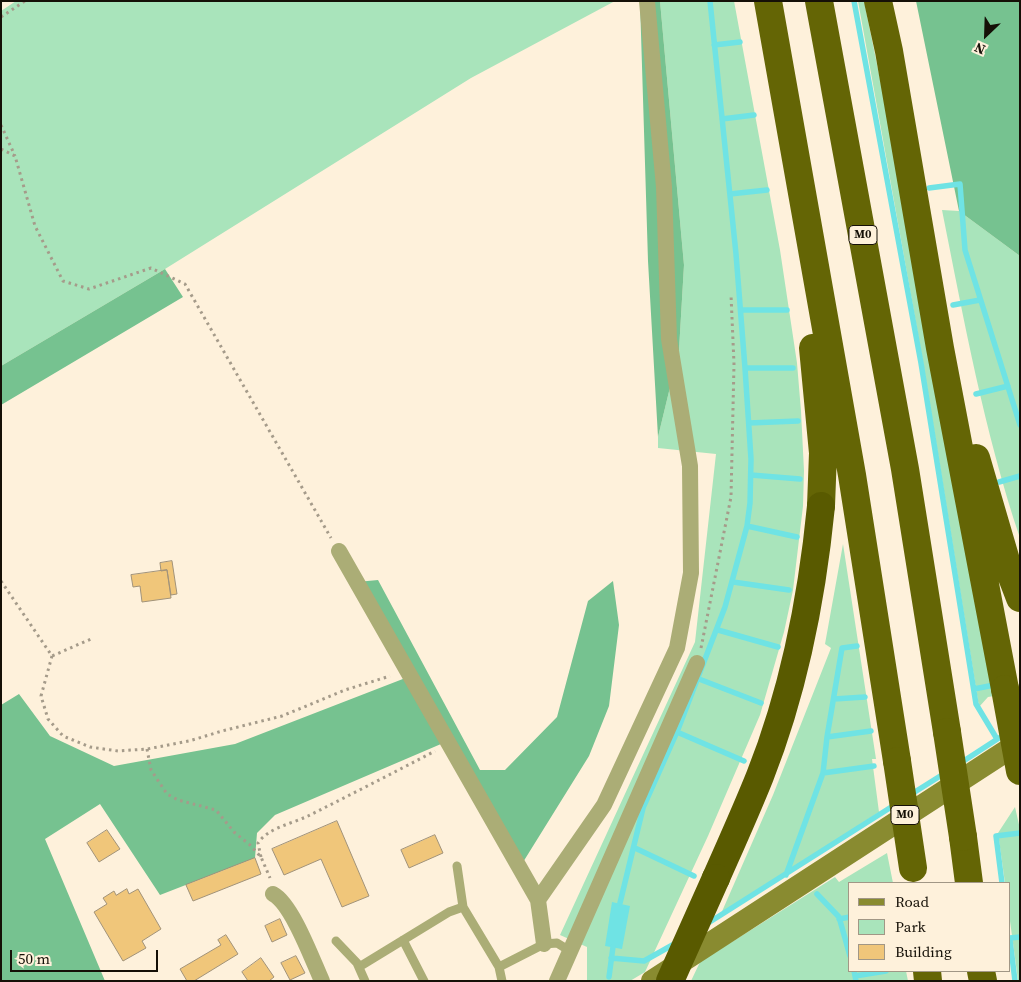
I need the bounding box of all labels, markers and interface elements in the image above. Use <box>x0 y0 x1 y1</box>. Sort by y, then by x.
north arrow <box>961 10 1011 60</box>
text: N <box>971 37 989 60</box>
road number: M0 <box>849 226 877 244</box>
road number: M0 <box>891 806 919 824</box>
legend <box>848 882 1011 972</box>
text: Road <box>895 891 929 912</box>
text: Park <box>895 916 926 937</box>
scale bar <box>12 940 160 972</box>
text: Building <box>895 941 952 962</box>
text: 50 m <box>18 948 50 969</box>

